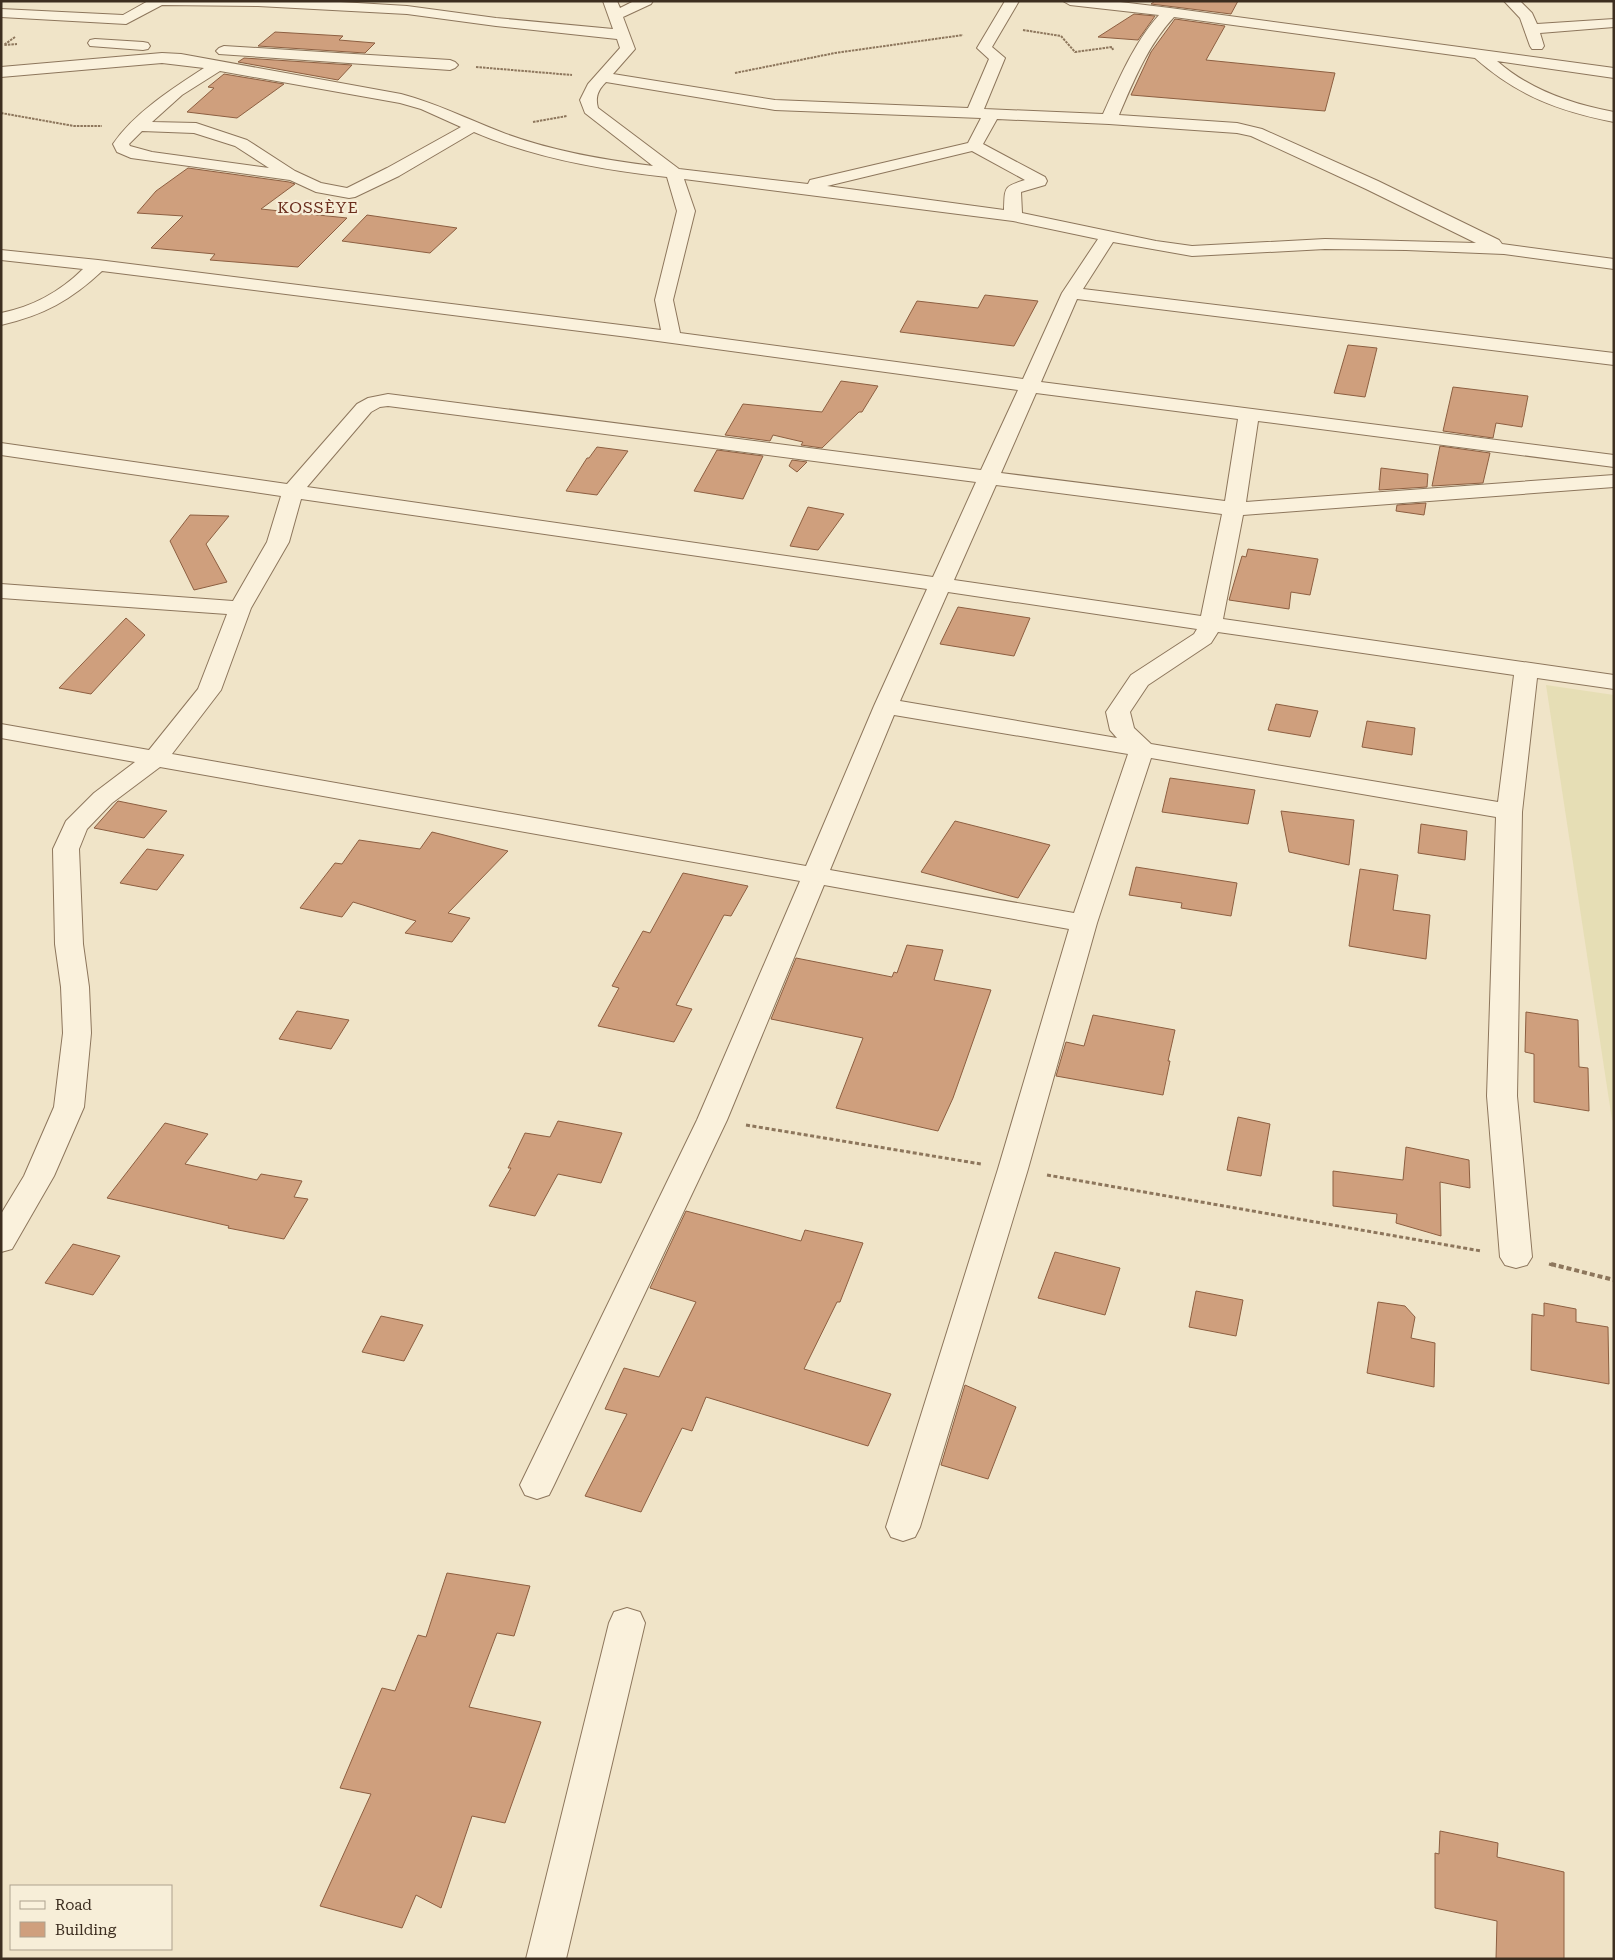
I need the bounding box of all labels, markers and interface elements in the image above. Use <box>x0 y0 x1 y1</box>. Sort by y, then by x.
district label: KOSSÈYE <box>277 198 359 217</box>
legend <box>10 1885 172 1950</box>
text: Road <box>55 1896 92 1914</box>
text: Building <box>55 1921 117 1939</box>

